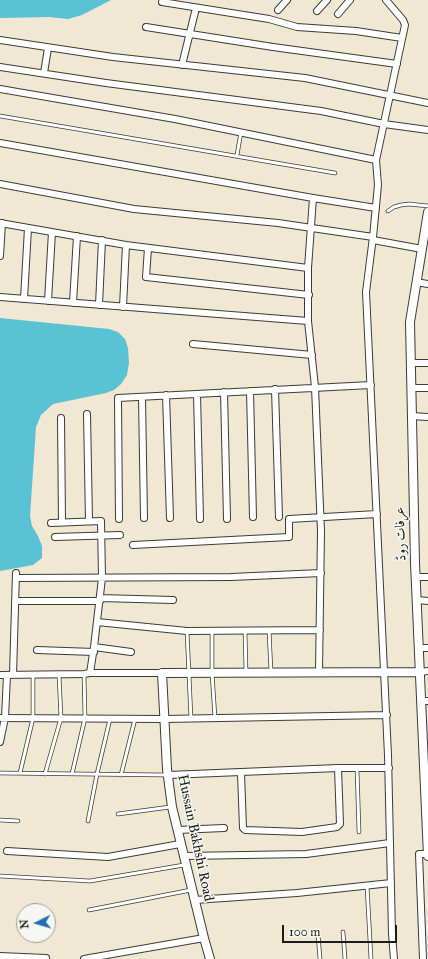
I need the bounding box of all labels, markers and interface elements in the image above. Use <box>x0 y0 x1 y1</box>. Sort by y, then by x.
street label: عرفات روڈ <box>392 507 410 561</box>
street label: Hussain Bakhshi Road <box>173 773 217 903</box>
north arrow <box>16 903 56 943</box>
scale bar <box>284 917 399 943</box>
text: N <box>18 919 31 929</box>
text: 100 m <box>289 925 320 939</box>

